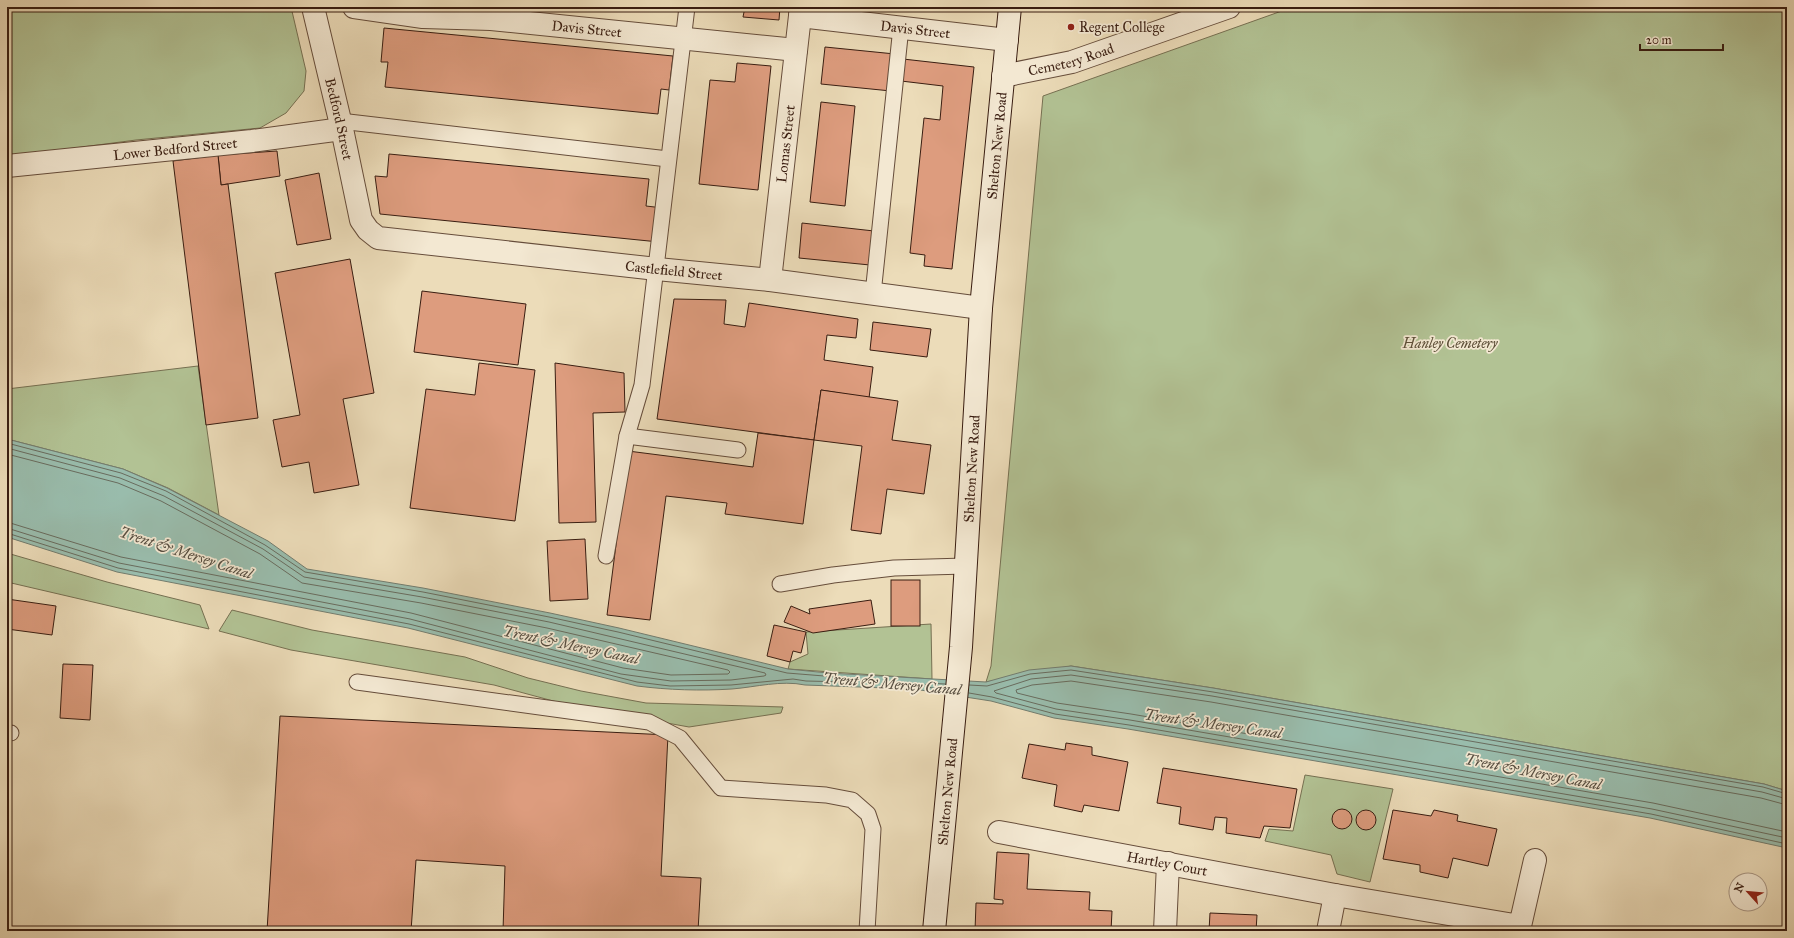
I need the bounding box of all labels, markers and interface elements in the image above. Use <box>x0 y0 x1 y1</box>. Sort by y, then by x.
street label: Davis Street <box>551 17 623 41</box>
street label: Davis Street <box>879 17 951 42</box>
place label: Regent College <box>1079 19 1165 36</box>
marker: Regent College <box>1066 22 1076 32</box>
scale bar <box>1640 26 1723 52</box>
text: 20 m <box>1646 33 1672 47</box>
street label: Cemetery Road <box>1027 39 1116 79</box>
street label: Bedford Street <box>322 76 357 162</box>
street label: Shelton New Road <box>983 91 1010 200</box>
street label: Lomas Street <box>773 104 798 184</box>
street label: Lower Bedford Street <box>112 134 238 164</box>
street label: Castlefield Street <box>624 257 723 284</box>
park label: Hanley Cemetery <box>1402 335 1498 352</box>
street label: Shelton New Road <box>960 414 983 523</box>
water label: Trent & Mersey Canal <box>117 523 257 584</box>
water label: Trent & Mersey Canal <box>501 622 643 669</box>
water label: Trent & Mersey Canal <box>822 669 964 699</box>
water label: Trent & Mersey Canal <box>1143 705 1285 743</box>
street label: Shelton New Road <box>934 737 961 846</box>
water label: Trent & Mersey Canal <box>1463 750 1605 794</box>
street label: Hartley Court <box>1125 848 1209 879</box>
north arrow <box>1728 872 1768 912</box>
text: N <box>1732 880 1748 895</box>

